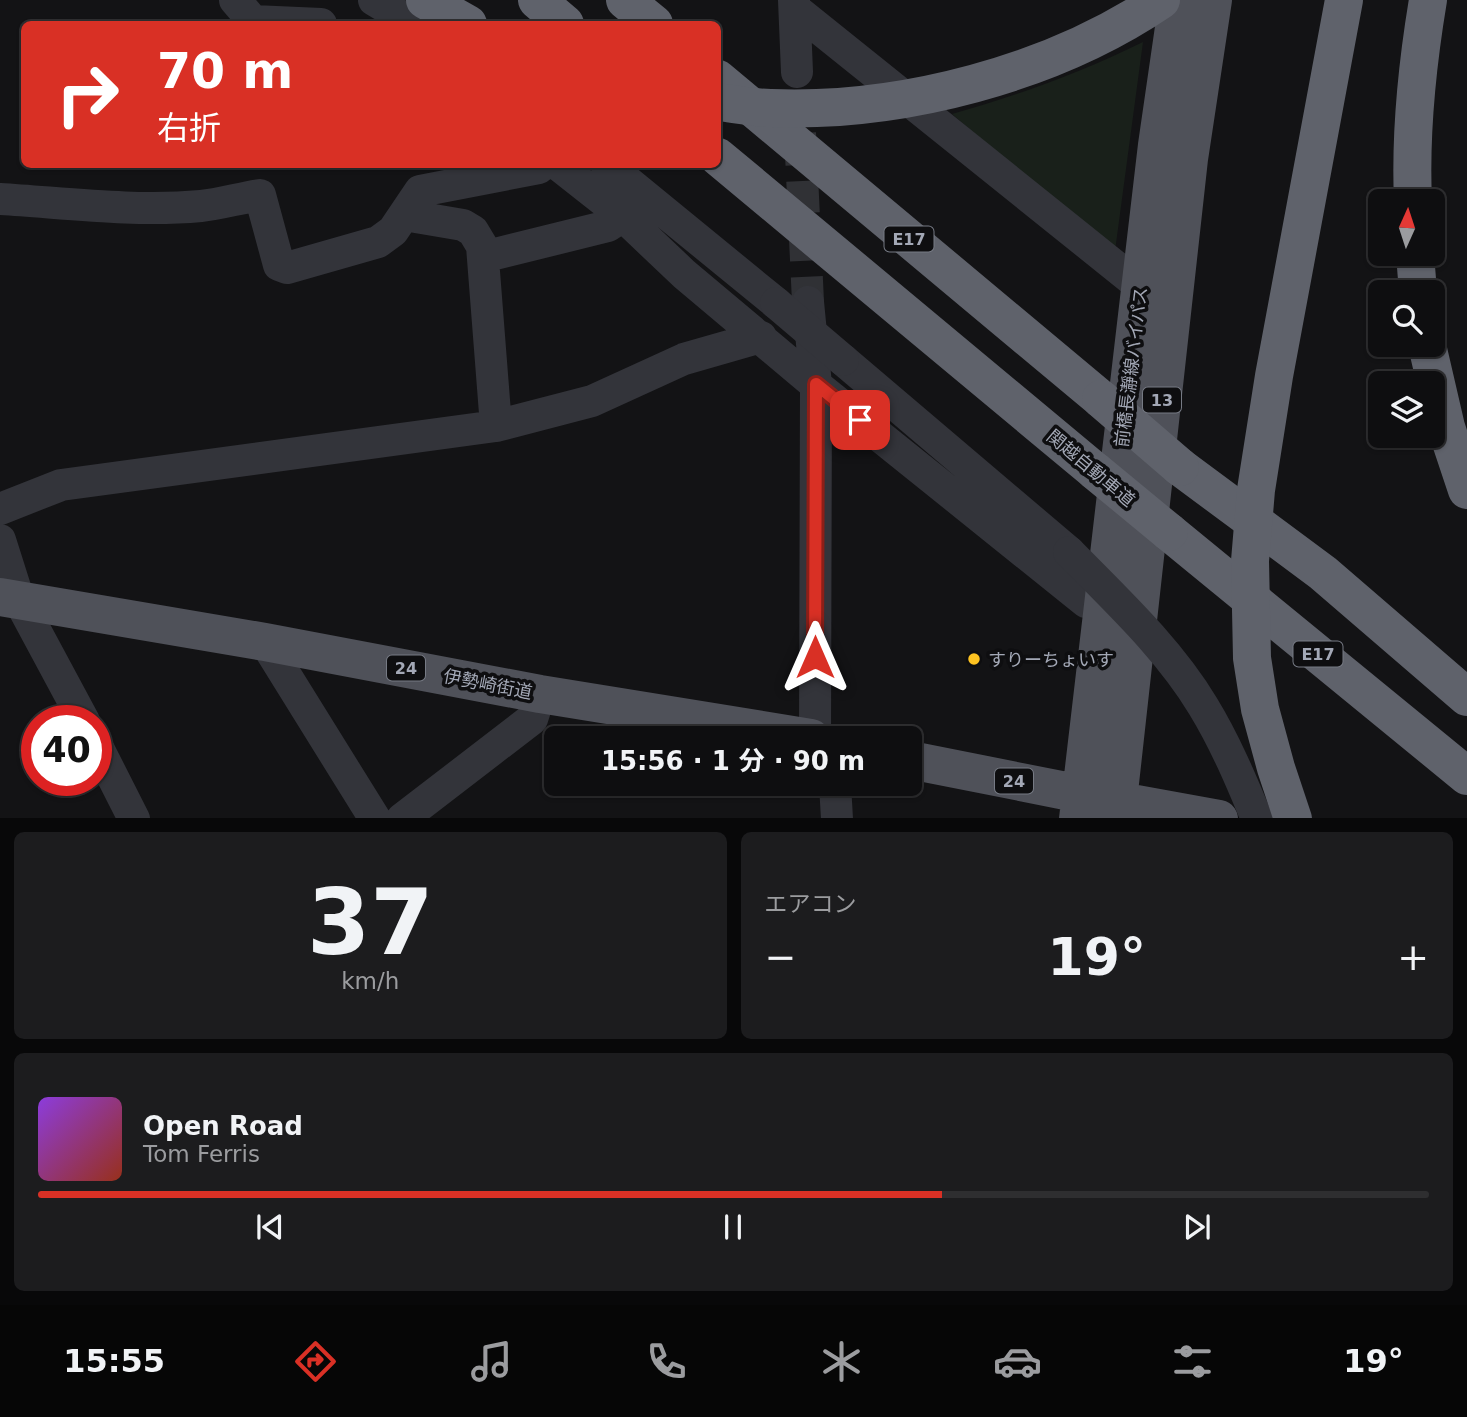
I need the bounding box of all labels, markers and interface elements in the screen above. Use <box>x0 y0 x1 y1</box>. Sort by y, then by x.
text: 70 m <box>157 43 293 100</box>
icon: right <box>42 49 133 140</box>
text: 右折 <box>157 109 221 147</box>
north arrow <box>1368 189 1446 266</box>
map controls <box>1368 189 1445 448</box>
road number: E17 <box>884 227 934 252</box>
button: search <box>1368 280 1445 357</box>
street label: 前橋長瀞線バイパス <box>1111 286 1151 448</box>
button: layers <box>1368 371 1445 448</box>
road number: 13 <box>1143 388 1181 412</box>
pin <box>830 390 890 450</box>
icon: arrive <box>841 401 879 439</box>
street label: 関越自動車道 <box>1043 425 1139 511</box>
position arrow <box>778 620 852 694</box>
road number: E17 <box>1294 642 1342 666</box>
place label: すりーちょいす <box>988 649 1114 670</box>
marker: すりーちょいす <box>966 651 982 667</box>
road number: 24 <box>387 656 425 680</box>
street label: 伊勢崎街道 <box>442 665 534 703</box>
speed limit sign: 40 <box>21 705 112 796</box>
text: 15:56 · 1 分 · 90 m <box>601 746 865 776</box>
road number: 24 <box>995 768 1033 794</box>
text: 37 <box>307 870 434 975</box>
text: エアコン <box>765 891 857 917</box>
text: 19° <box>1048 927 1146 987</box>
text: − <box>765 935 796 979</box>
text: + <box>1397 935 1429 979</box>
text: km/h <box>341 968 399 994</box>
text: Open Road <box>143 1111 303 1141</box>
text: Tom Ferris <box>143 1141 260 1167</box>
icon: previous <box>251 1208 289 1246</box>
icon: pause <box>714 1208 752 1246</box>
icon: next <box>1178 1208 1216 1246</box>
icon: directions <box>291 1337 340 1386</box>
icon: music <box>467 1337 516 1386</box>
icon: phone <box>642 1337 691 1386</box>
icon: climate <box>817 1337 866 1386</box>
icon: car <box>993 1337 1042 1386</box>
icon: filters <box>1168 1337 1217 1386</box>
text: 15:55 <box>63 1342 165 1380</box>
text: 19° <box>1343 1342 1404 1380</box>

